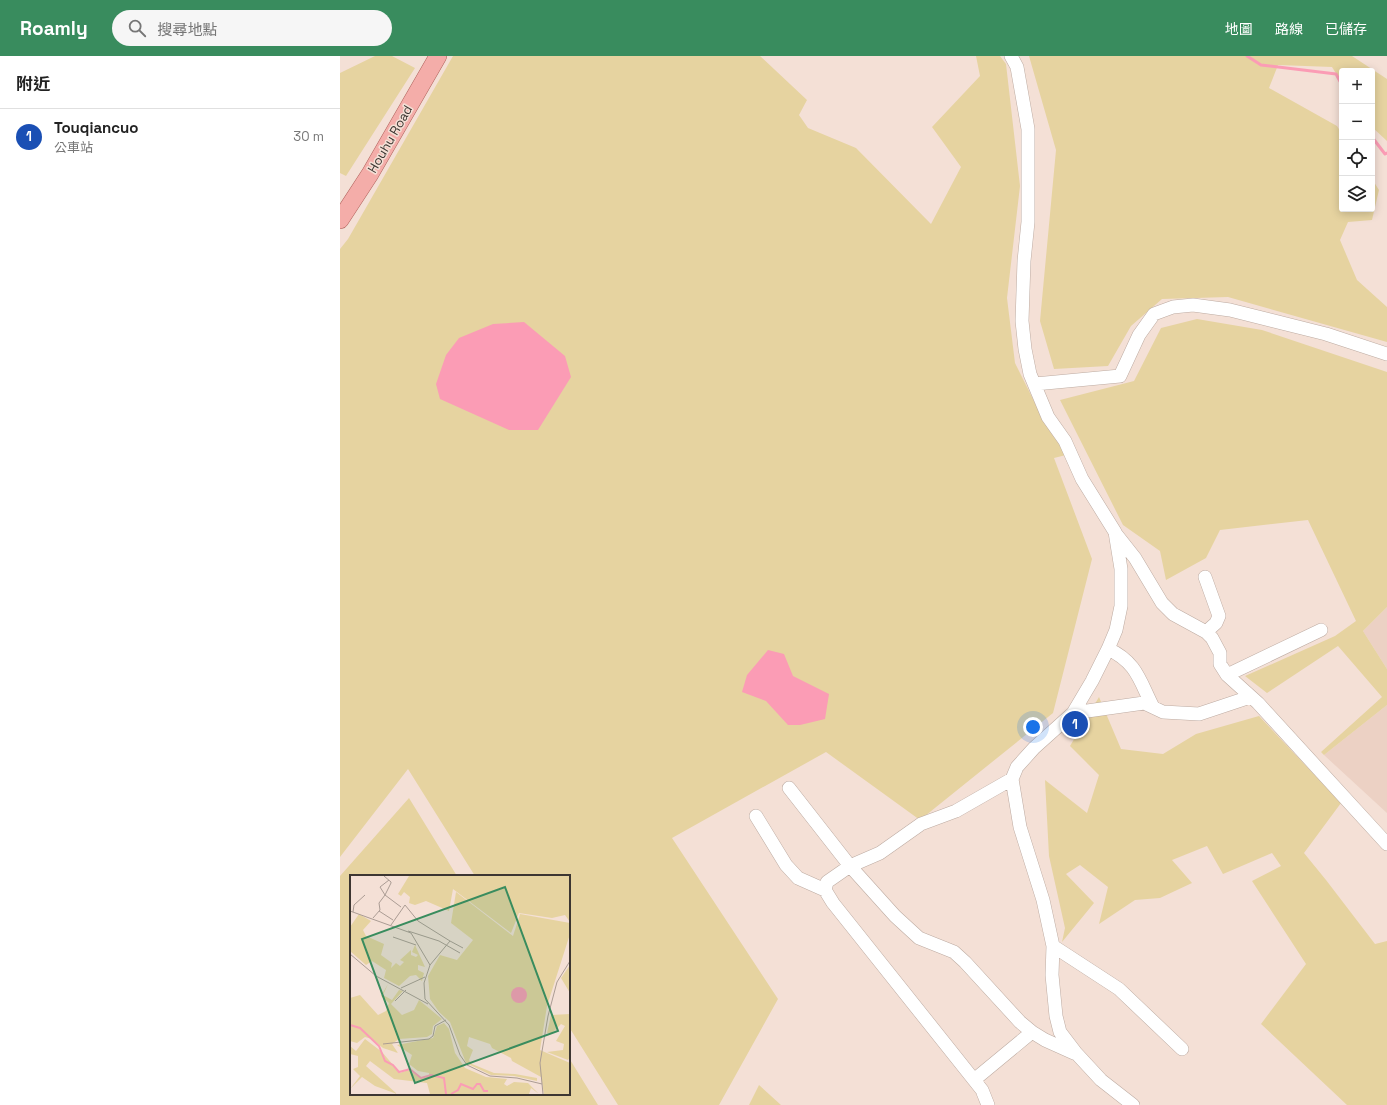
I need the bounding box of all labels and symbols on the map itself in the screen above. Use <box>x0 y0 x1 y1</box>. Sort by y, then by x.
street label: Houhu Road <box>364 102 416 176</box>
pin: 1 <box>1062 709 1088 739</box>
your location <box>1023 717 1043 737</box>
inset map <box>350 875 570 1095</box>

